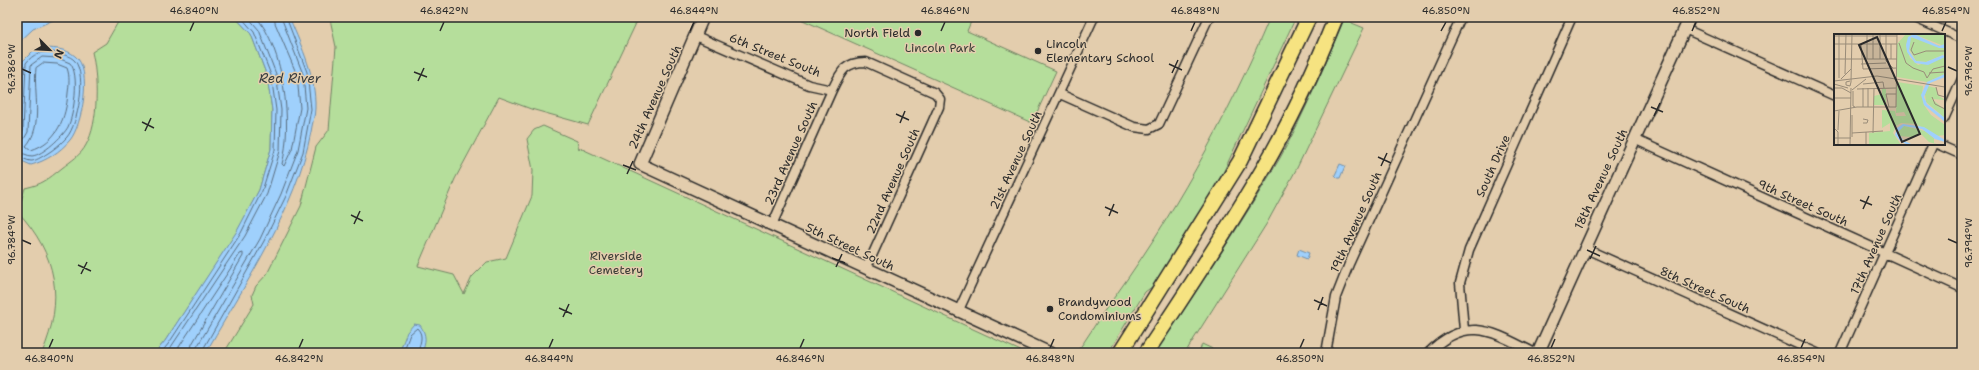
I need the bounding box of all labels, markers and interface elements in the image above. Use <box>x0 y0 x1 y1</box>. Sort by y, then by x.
text: 46.840°N <box>169 4 219 17</box>
text: 46.842°N <box>420 4 468 17</box>
text: 46.844°N <box>669 4 719 17</box>
text: 46.846°N <box>920 4 970 17</box>
text: 46.848°N <box>1170 4 1220 17</box>
text: 46.850°N <box>1422 4 1470 17</box>
text: 46.852°N <box>1672 4 1720 17</box>
text: 46.854°N <box>1922 4 1970 17</box>
place label: North Field <box>844 25 910 41</box>
marker: North Field <box>913 28 923 38</box>
street label: 6th Street South <box>727 29 823 81</box>
north arrow <box>30 30 70 70</box>
inset map <box>1834 34 1945 145</box>
place label: Lincoln Elementary School <box>1046 36 1154 66</box>
park label: Lincoln Park <box>905 40 975 56</box>
street label: 24th Avenue South <box>625 42 685 152</box>
text: 96.786°W <box>5 43 18 94</box>
text: 96.796°W <box>1962 45 1975 96</box>
marker: Lincoln Elementary School <box>1033 46 1043 56</box>
text: N <box>50 47 67 61</box>
water label: Red River <box>259 70 322 87</box>
street label: 23rd Avenue South <box>761 98 821 208</box>
street label: 21st Avenue South <box>986 108 1046 212</box>
street label: 22nd Avenue South <box>862 125 924 237</box>
street label: 18th Avenue South <box>1571 126 1631 232</box>
street label: South Drive <box>1472 132 1514 200</box>
street label: 19th Avenue South <box>1327 169 1385 275</box>
street label: 9th Street South <box>1755 176 1851 230</box>
street label: 17th Avenue South <box>1847 191 1905 297</box>
text: 96.784°W <box>5 215 18 265</box>
text: 96.794°W <box>1962 218 1975 268</box>
street label: 5th Street South <box>803 219 897 275</box>
park label: Riverside Cemetery <box>589 248 643 278</box>
street label: 8th Street South <box>1657 263 1753 317</box>
place label: Brandywood Condominiums <box>1058 294 1142 324</box>
marker: Brandywood Condominiums <box>1045 304 1055 314</box>
text: 46.840°N <box>24 352 74 365</box>
text: 46.842°N <box>275 352 323 365</box>
text: 46.844°N <box>524 352 574 365</box>
text: 46.846°N <box>775 352 825 365</box>
text: 46.848°N <box>1025 352 1075 365</box>
text: 46.850°N <box>1276 352 1324 365</box>
text: 46.852°N <box>1527 352 1575 365</box>
text: 46.854°N <box>1777 352 1825 365</box>

